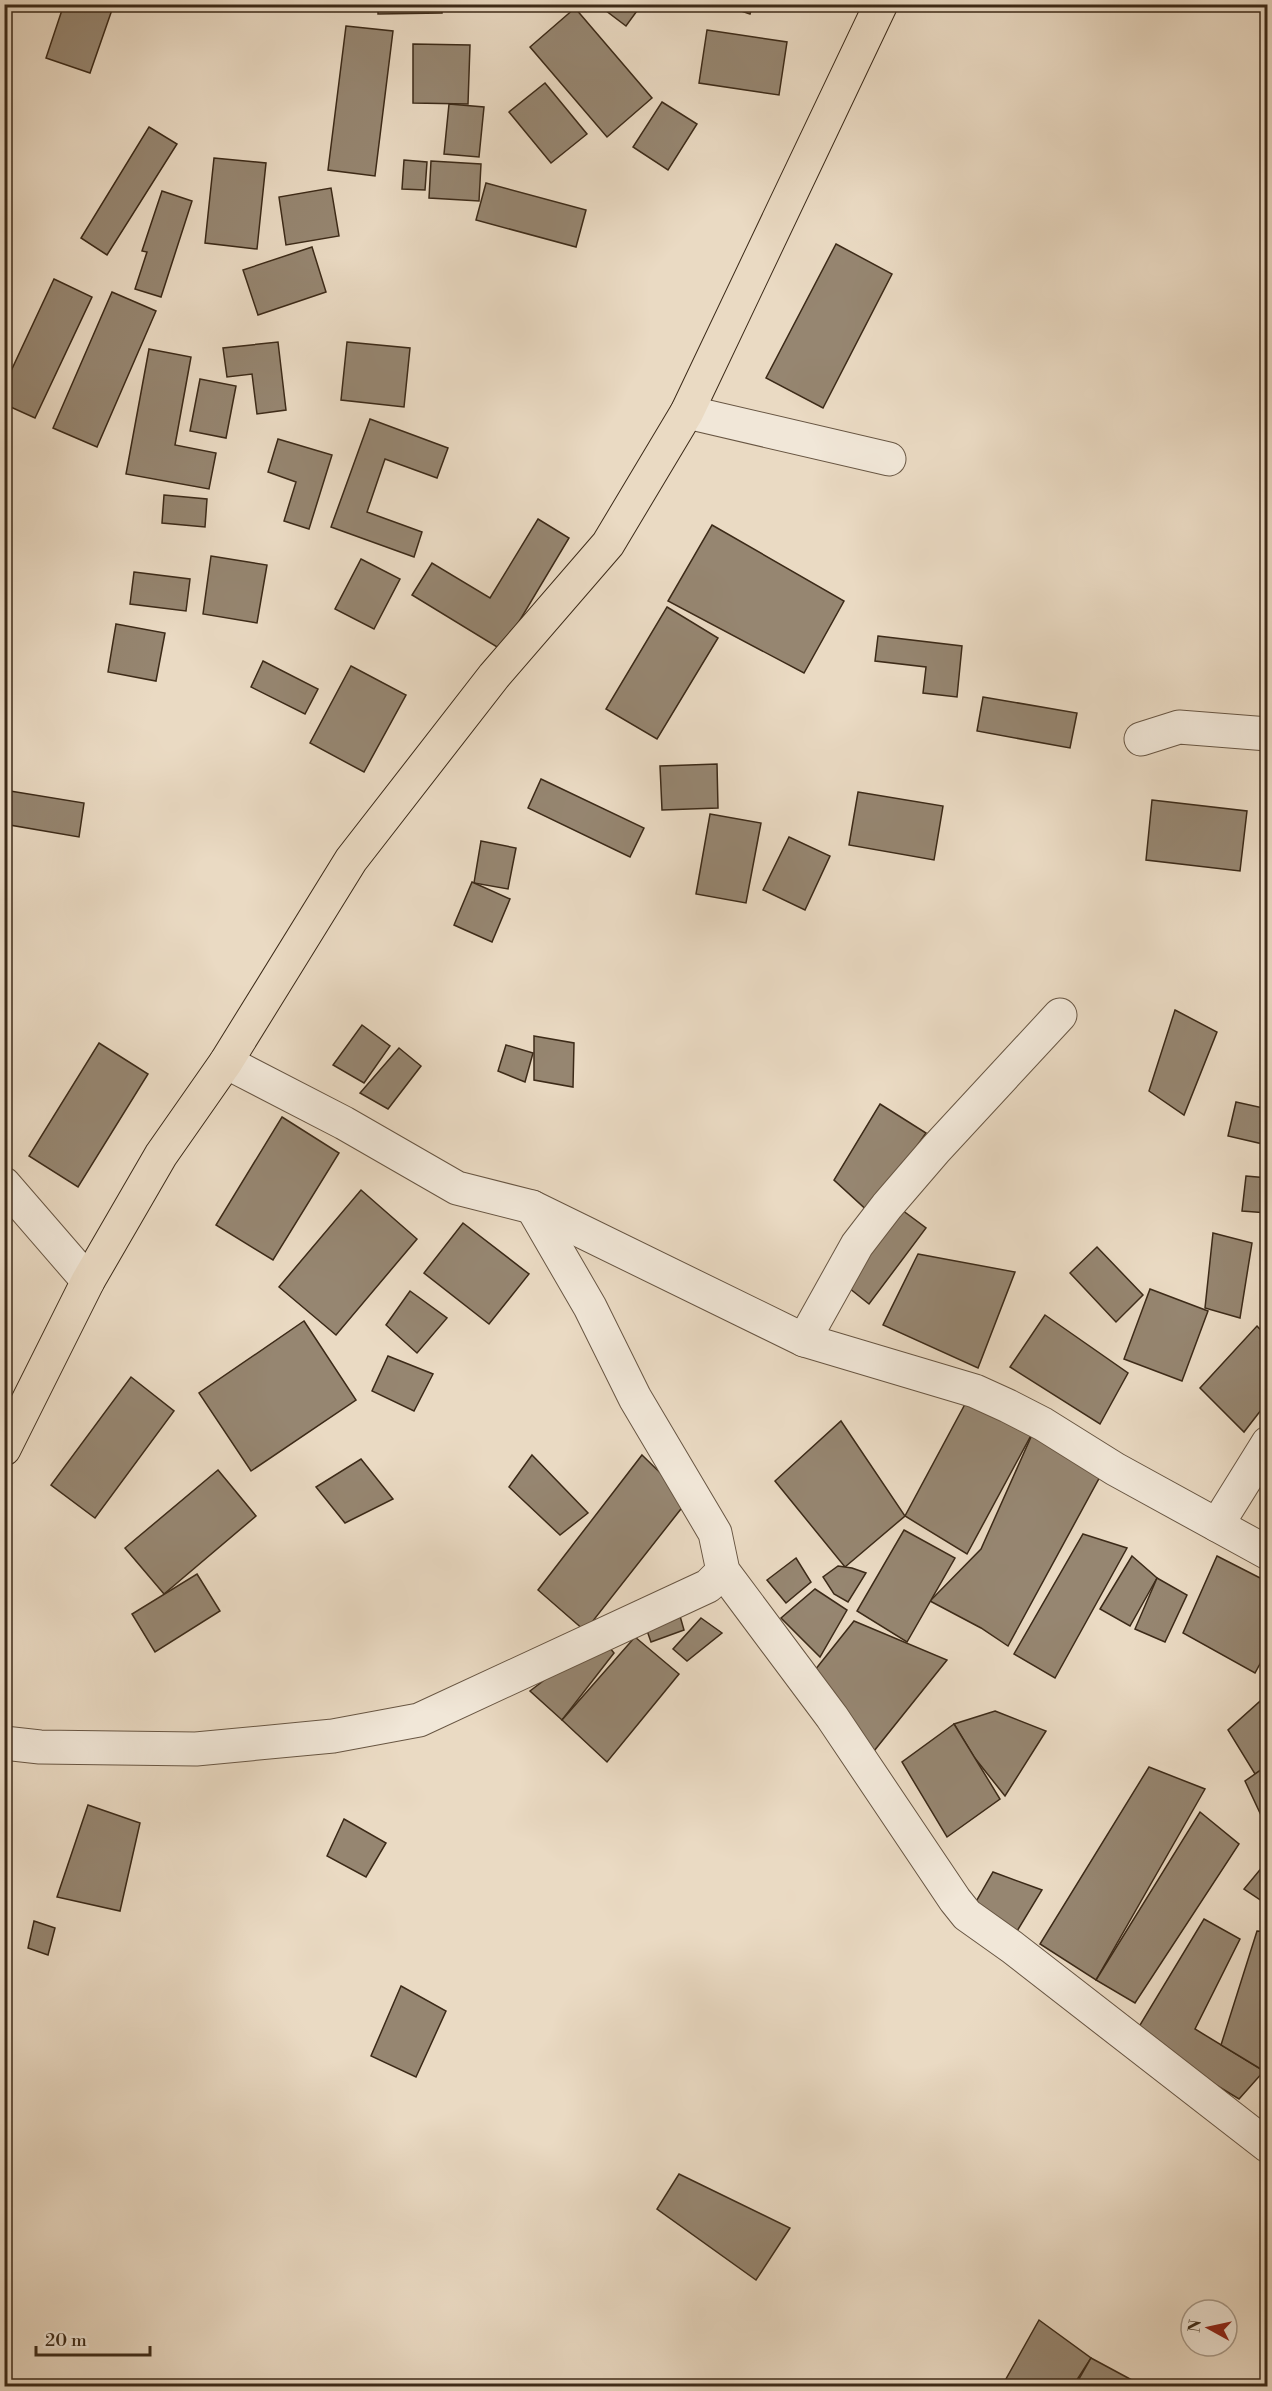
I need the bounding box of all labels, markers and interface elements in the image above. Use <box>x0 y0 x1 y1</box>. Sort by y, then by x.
north arrow <box>1179 2298 1239 2358</box>
text: N <box>1184 2318 1206 2334</box>
scale bar <box>36 2319 150 2357</box>
text: 20 m <box>45 2329 87 2352</box>

